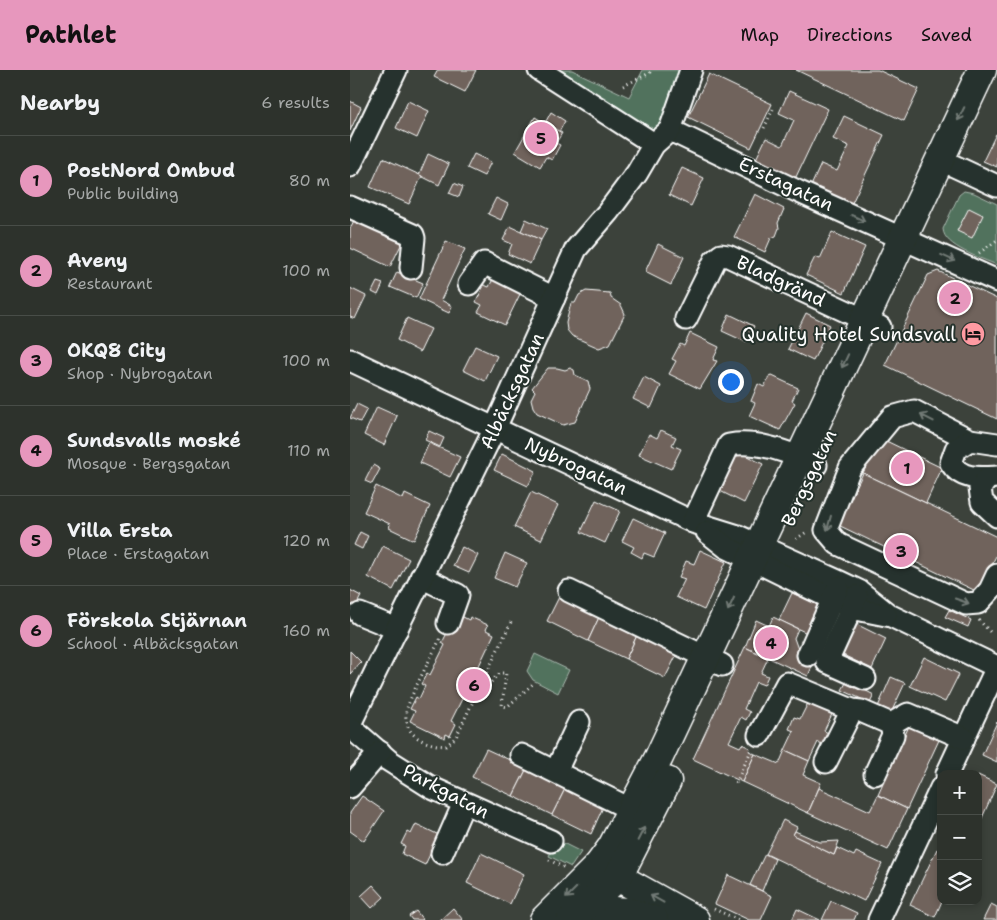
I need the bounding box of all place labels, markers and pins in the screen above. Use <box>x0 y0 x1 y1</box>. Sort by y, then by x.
pin: 5 <box>525 119 557 157</box>
pin: 2 <box>939 279 971 317</box>
hotel icon: Quality Hotel Sundsvall <box>960 321 986 347</box>
place label: Quality Hotel Sundsvall <box>741 322 956 347</box>
pin: 1 <box>891 449 923 487</box>
pin: 3 <box>885 532 917 570</box>
pin: 4 <box>755 624 787 662</box>
pin: 6 <box>458 666 490 704</box>

